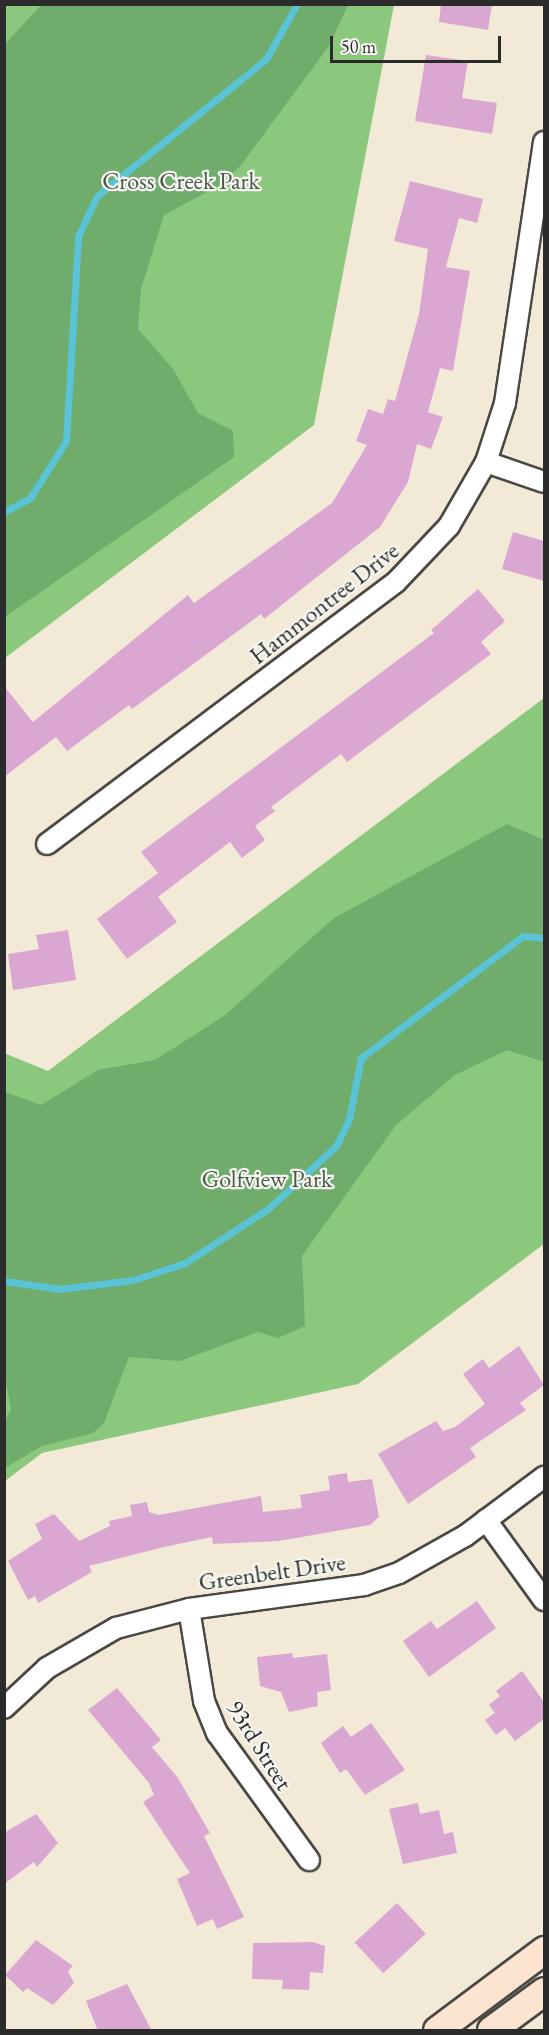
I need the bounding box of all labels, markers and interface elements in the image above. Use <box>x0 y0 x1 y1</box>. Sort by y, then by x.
scale bar <box>333 24 504 62</box>
text: 50 m <box>341 35 376 58</box>
park label: Cross Creek Park <box>102 167 260 195</box>
street label: Hammontree Drive <box>244 536 404 670</box>
park label: Golfview Park <box>202 1165 332 1193</box>
street label: Greenbelt Drive <box>197 1547 347 1597</box>
street label: 93rd Street <box>221 1695 299 1795</box>

